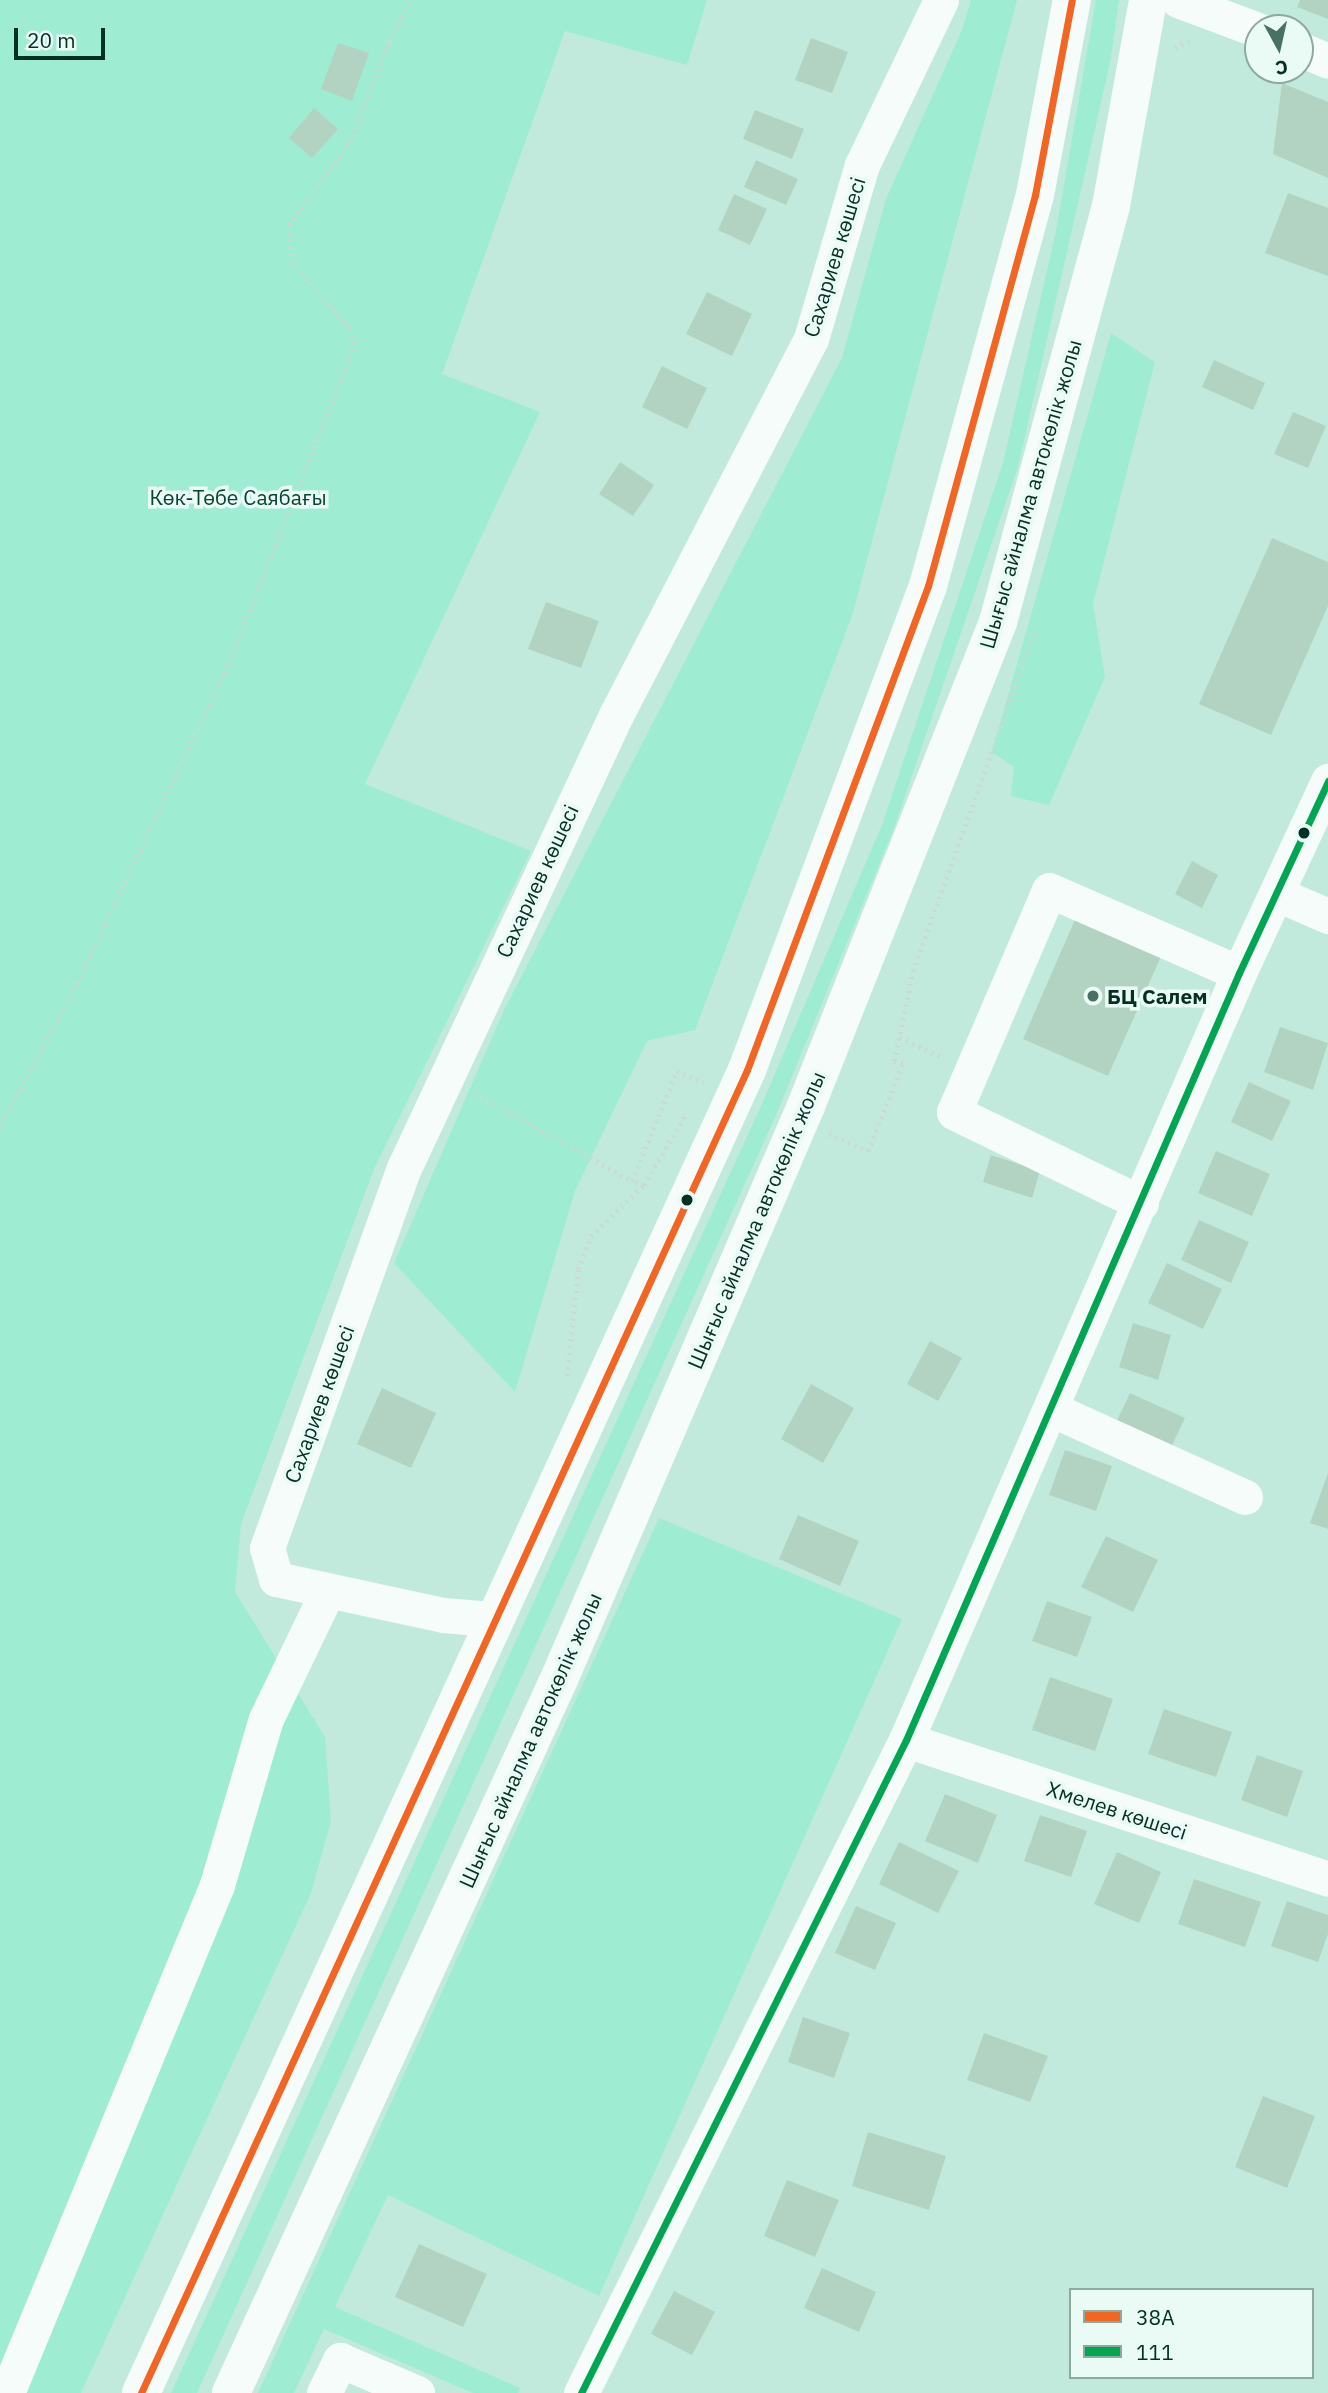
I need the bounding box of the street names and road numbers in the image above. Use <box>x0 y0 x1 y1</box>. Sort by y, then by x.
street label: Сахариев көшесі <box>798 174 870 340</box>
street label: Шығыс айналма автокөлік жолы <box>974 336 1086 652</box>
street label: Сахариев көшесі <box>491 800 583 962</box>
street label: Шығыс айналма автокөлік жолы <box>682 1067 830 1373</box>
street label: Сахариев көшесі <box>279 1322 359 1486</box>
street label: Шығыс айналма автокөлік жолы <box>453 1588 607 1892</box>
street label: Хмелев көшесі <box>1044 1775 1190 1845</box>

